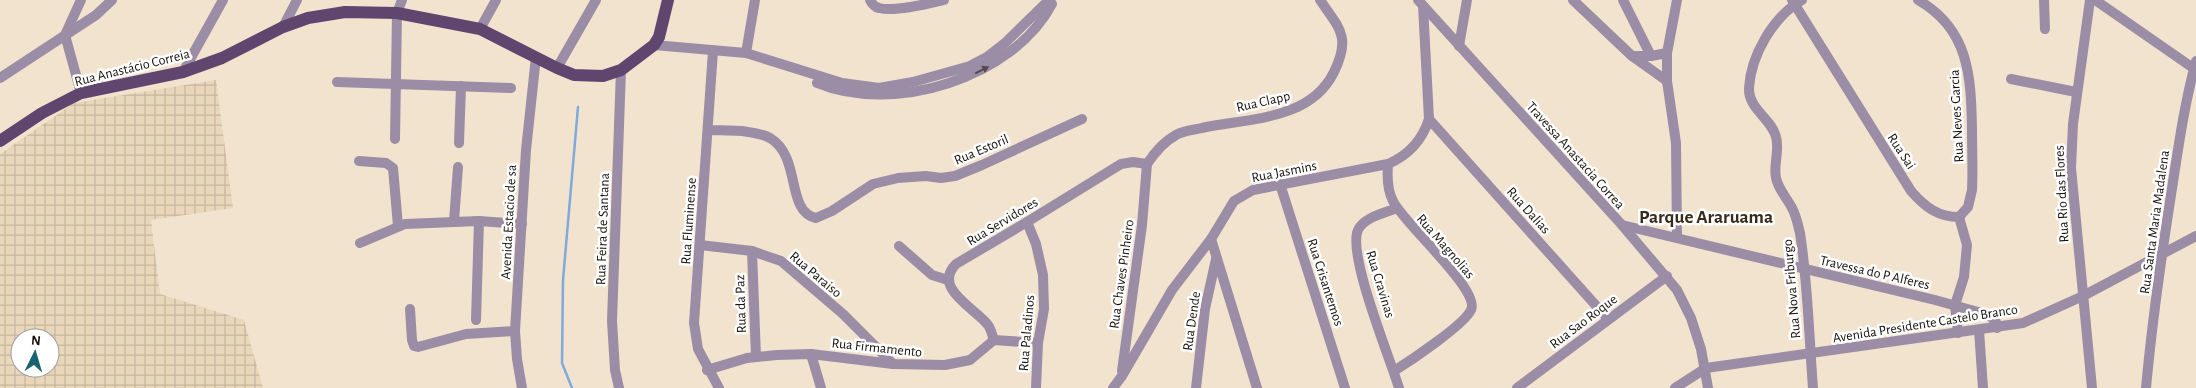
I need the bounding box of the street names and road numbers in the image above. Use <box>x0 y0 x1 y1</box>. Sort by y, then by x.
street label: Rua Anastácio Correia <box>73 47 192 89</box>
street label: Rua Neves Garcia <box>1948 69 1966 163</box>
street label: Rua Clapp <box>1235 89 1292 115</box>
street label: Travessa Anastacia Correa <box>1524 99 1627 212</box>
street label: Rua Sai <box>1885 131 1918 172</box>
street label: Rua Estoril <box>952 132 1011 168</box>
street label: Rua Rio das Flores <box>2052 145 2072 243</box>
street label: Rua Santa Maria Madalena <box>2138 149 2172 295</box>
street label: Rua Jasmins <box>1250 159 1318 185</box>
street label: Avenida Estacio de sa <box>499 164 519 280</box>
street label: Rua Feira de Santana <box>594 172 612 285</box>
street label: Rua Fluminense <box>679 177 699 265</box>
street label: Rua Dalias <box>1504 185 1553 237</box>
street label: Rua Servidores <box>964 195 1041 249</box>
street label: Rua Magnolias <box>1414 212 1477 282</box>
street label: Rua Chaves Pinheiro <box>1107 218 1137 330</box>
street label: Rua Crisantemos <box>1304 237 1346 328</box>
street label: Rua Nova Friburgo <box>1781 239 1803 339</box>
street label: Rua Paraiso <box>787 249 844 300</box>
street label: Rua Cravinas <box>1363 249 1397 319</box>
street label: Travessa do P Alferes <box>1819 254 1931 292</box>
street label: Rua da Paz <box>733 274 749 333</box>
street label: Rua Dende <box>1181 291 1203 352</box>
street label: Rua Sao Roque <box>1547 292 1620 352</box>
street label: Rua Paladinos <box>1017 294 1037 372</box>
street label: Avenida Presidente Castelo Branco <box>1832 302 2019 346</box>
street label: Rua Firmamento <box>831 336 923 360</box>

